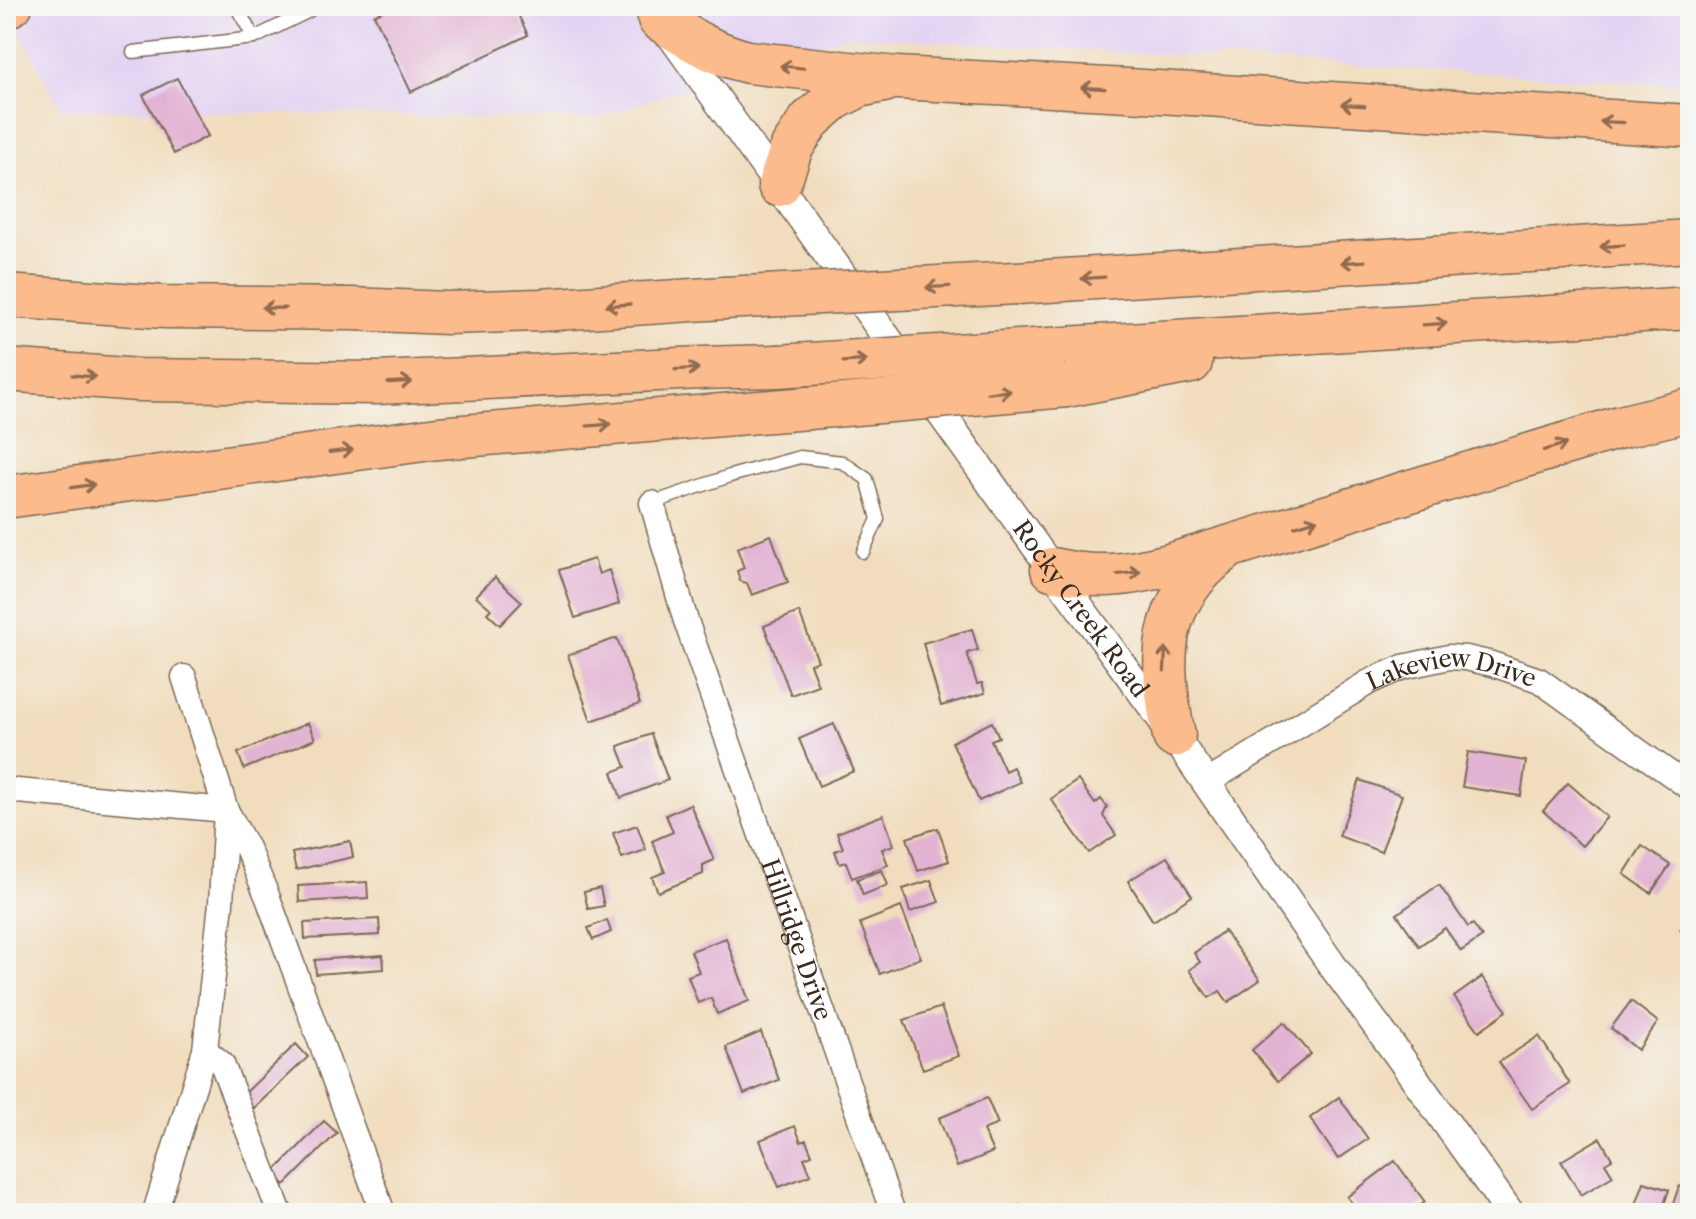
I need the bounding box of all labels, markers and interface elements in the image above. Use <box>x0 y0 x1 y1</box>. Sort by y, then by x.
one-way arrow <box>779 59 806 74</box>
one-way arrow <box>1080 80 1107 95</box>
one-way arrow <box>1340 97 1367 112</box>
one-way arrow <box>1599 114 1626 129</box>
one-way arrow <box>1599 238 1626 253</box>
one-way arrow <box>1340 255 1367 270</box>
one-way arrow <box>1080 271 1107 286</box>
one-way arrow <box>925 279 952 294</box>
one-way arrow <box>605 298 632 313</box>
one-way arrow <box>261 300 288 316</box>
one-way arrow <box>1421 316 1448 331</box>
one-way arrow <box>841 353 868 368</box>
one-way arrow <box>673 361 700 376</box>
one-way arrow <box>70 369 97 384</box>
one-way arrow <box>386 374 413 389</box>
one-way arrow <box>985 384 1012 399</box>
one-way arrow <box>585 417 612 432</box>
one-way arrow <box>1541 439 1567 454</box>
one-way arrow <box>328 443 353 458</box>
one-way arrow <box>70 478 95 493</box>
street label: Rocky Creek Road <box>1007 514 1155 703</box>
one-way arrow <box>1293 515 1318 529</box>
one-way arrow <box>1115 566 1142 581</box>
text: Lakeview Drive <box>1362 642 1540 696</box>
one-way arrow <box>1158 646 1173 673</box>
street label: Lakeview Drive <box>1363 671 1539 703</box>
street label: Hillridge Drive <box>756 855 839 1024</box>

